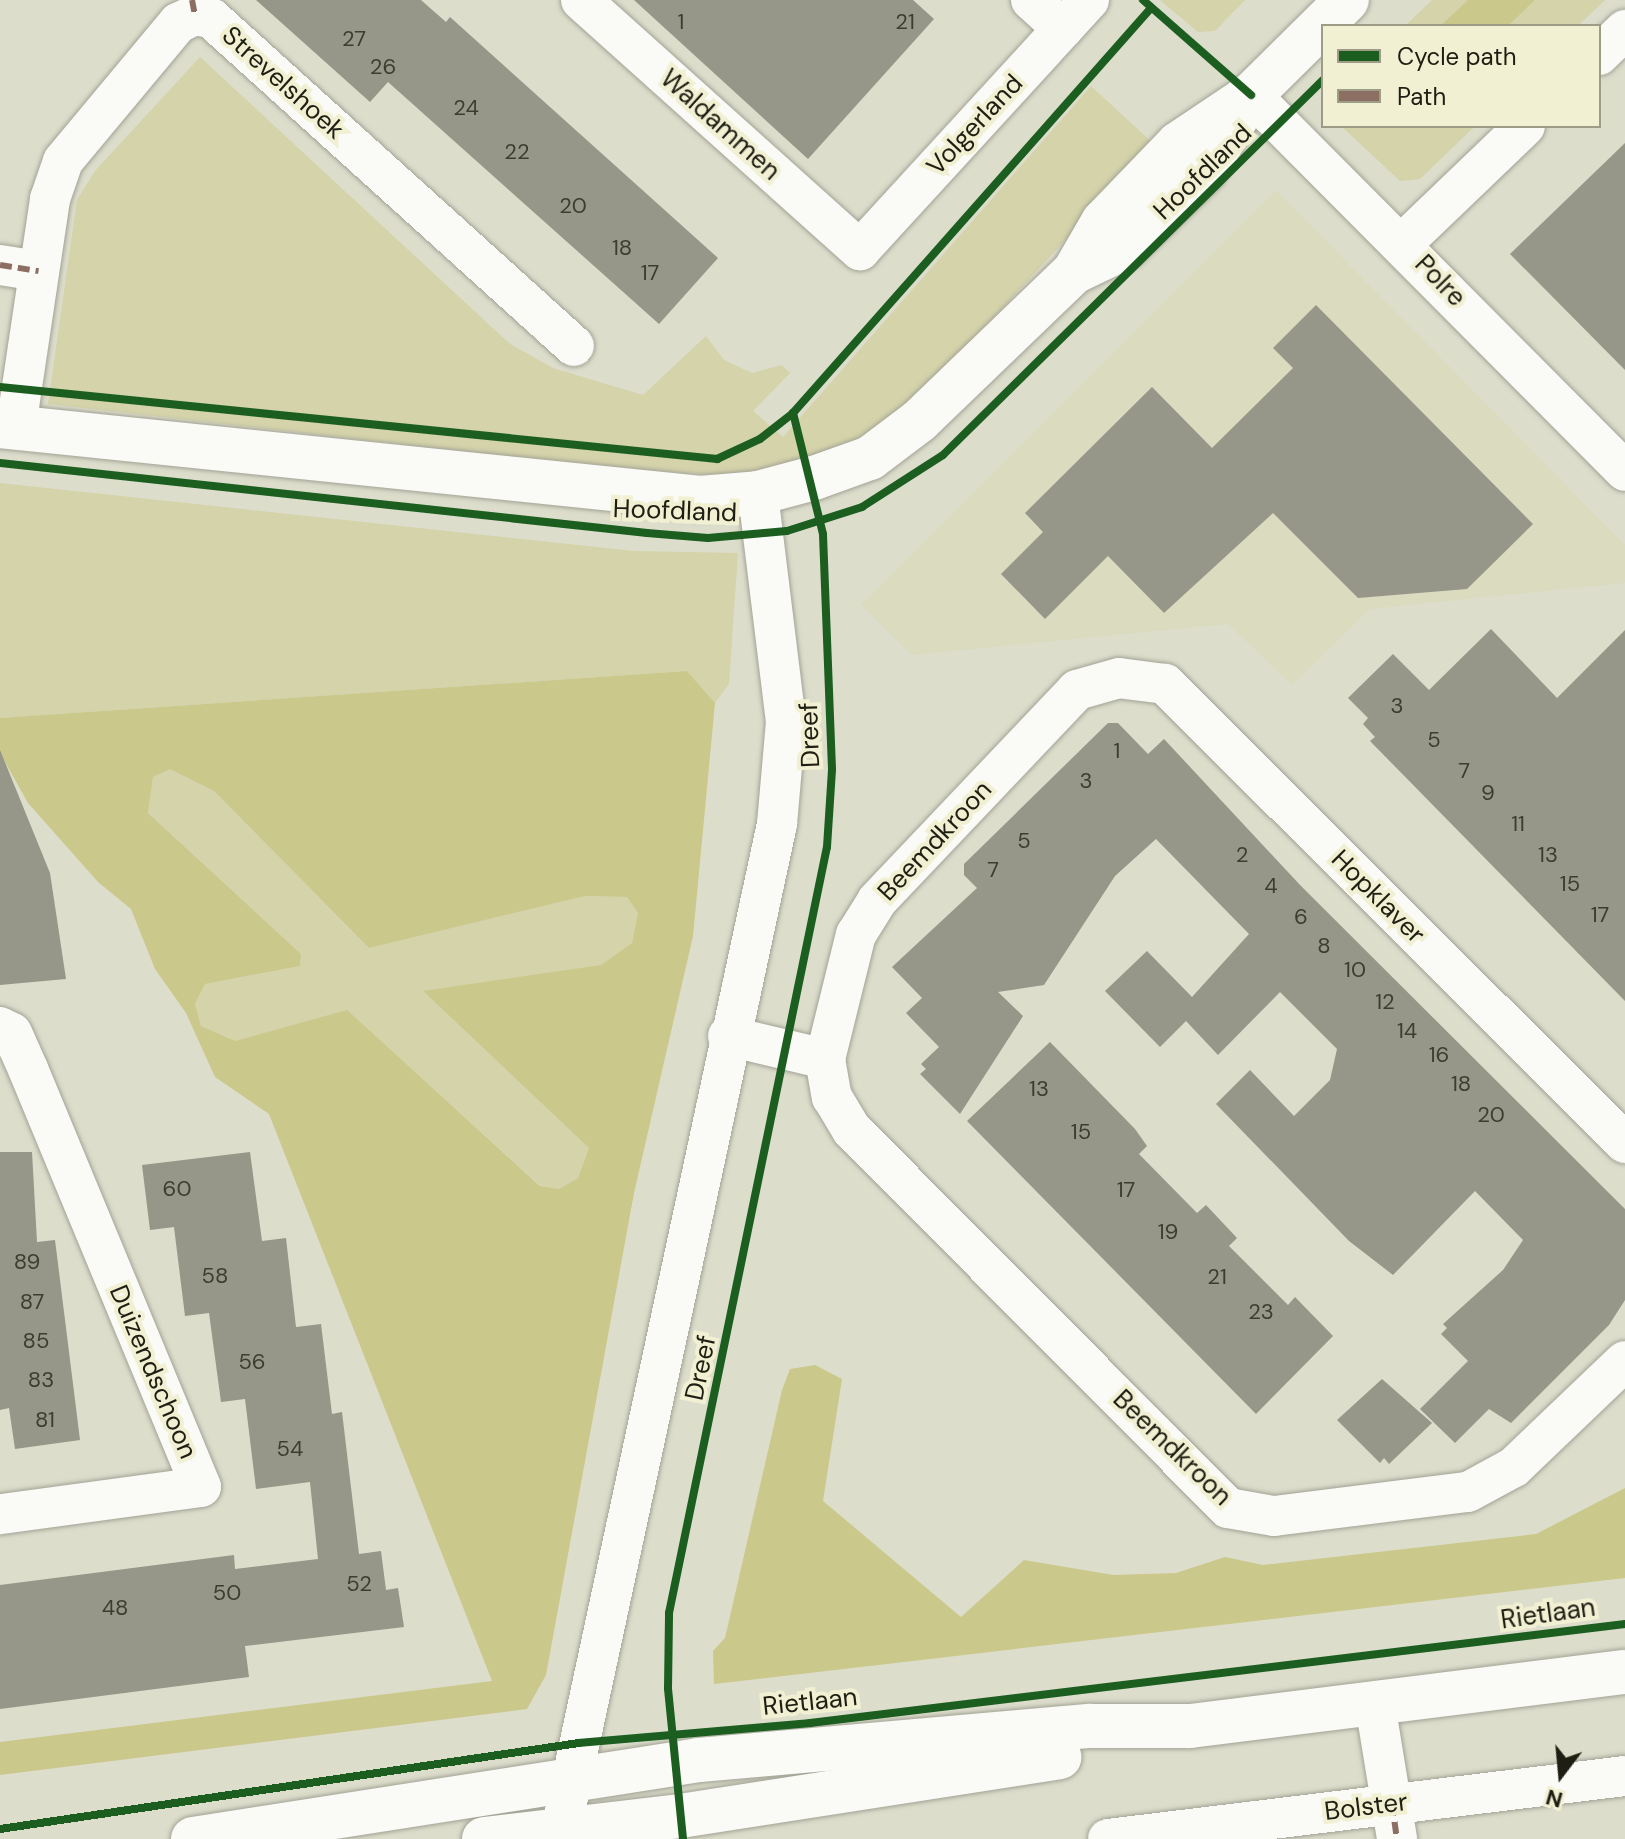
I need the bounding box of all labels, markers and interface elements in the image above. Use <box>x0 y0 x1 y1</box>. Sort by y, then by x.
house number: 1 <box>678 9 684 35</box>
house number: 21 <box>895 9 915 35</box>
street label: Strevelshoek <box>216 20 350 146</box>
legend <box>1321 24 1601 128</box>
house number: 27 <box>342 26 366 52</box>
text: Cycle path <box>1397 41 1516 72</box>
house number: 26 <box>370 54 396 80</box>
street label: Waldammen <box>654 63 786 187</box>
street label: Volgerland <box>920 68 1030 182</box>
text: Path <box>1397 81 1446 112</box>
house number: 24 <box>453 95 479 121</box>
street label: Hoofdland <box>1147 118 1259 226</box>
house number: 22 <box>504 139 530 165</box>
house number: 20 <box>559 193 587 219</box>
house number: 18 <box>612 235 632 261</box>
street label: Polre <box>1408 249 1472 313</box>
house number: 17 <box>641 260 659 286</box>
street label: Hoofdland <box>612 493 738 529</box>
house number: 3 <box>1390 693 1404 719</box>
street label: Dreef <box>793 702 827 768</box>
house number: 5 <box>1427 727 1441 753</box>
house number: 1 <box>1114 738 1120 764</box>
house number: 7 <box>1458 758 1470 784</box>
house number: 3 <box>1079 768 1093 794</box>
street label: Beemdkroon <box>872 775 998 907</box>
house number: 9 <box>1481 780 1495 806</box>
house number: 11 <box>1511 811 1525 837</box>
house number: 5 <box>1017 828 1031 854</box>
house number: 2 <box>1236 842 1248 868</box>
house number: 13 <box>1538 842 1558 868</box>
street label: Hopklaver <box>1325 844 1431 950</box>
house number: 7 <box>987 857 999 883</box>
house number: 15 <box>1560 871 1580 897</box>
house number: 4 <box>1264 873 1278 899</box>
house number: 17 <box>1591 902 1609 928</box>
house number: 6 <box>1294 904 1308 930</box>
house number: 8 <box>1317 933 1331 959</box>
house number: 10 <box>1344 957 1366 983</box>
house number: 12 <box>1375 989 1395 1015</box>
house number: 14 <box>1397 1018 1417 1044</box>
house number: 16 <box>1429 1042 1449 1068</box>
house number: 18 <box>1451 1071 1471 1097</box>
house number: 13 <box>1029 1076 1049 1102</box>
house number: 20 <box>1477 1102 1505 1128</box>
house number: 15 <box>1071 1119 1091 1145</box>
house number: 60 <box>163 1176 191 1202</box>
house number: 17 <box>1117 1177 1135 1203</box>
house number: 19 <box>1158 1219 1178 1245</box>
house number: 89 <box>14 1249 40 1275</box>
house number: 58 <box>202 1263 228 1289</box>
house number: 21 <box>1207 1264 1227 1290</box>
street label: Duizendschoon <box>102 1280 204 1464</box>
house number: 87 <box>20 1289 44 1315</box>
house number: 23 <box>1248 1299 1274 1325</box>
house number: 85 <box>23 1328 49 1354</box>
street label: Dreef <box>679 1333 723 1403</box>
house number: 56 <box>238 1349 266 1375</box>
house number: 83 <box>28 1367 54 1393</box>
street label: Beemdkroon <box>1106 1384 1238 1512</box>
house number: 81 <box>35 1407 55 1433</box>
house number: 54 <box>277 1436 303 1462</box>
house number: 52 <box>346 1571 372 1597</box>
house number: 50 <box>213 1580 241 1606</box>
street label: Rietlaan <box>1499 1592 1597 1636</box>
house number: 48 <box>102 1595 128 1621</box>
street label: Rietlaan <box>761 1682 859 1722</box>
north arrow <box>1521 1735 1601 1815</box>
text: N <box>1543 1782 1566 1815</box>
street label: Bolster <box>1323 1786 1409 1828</box>

